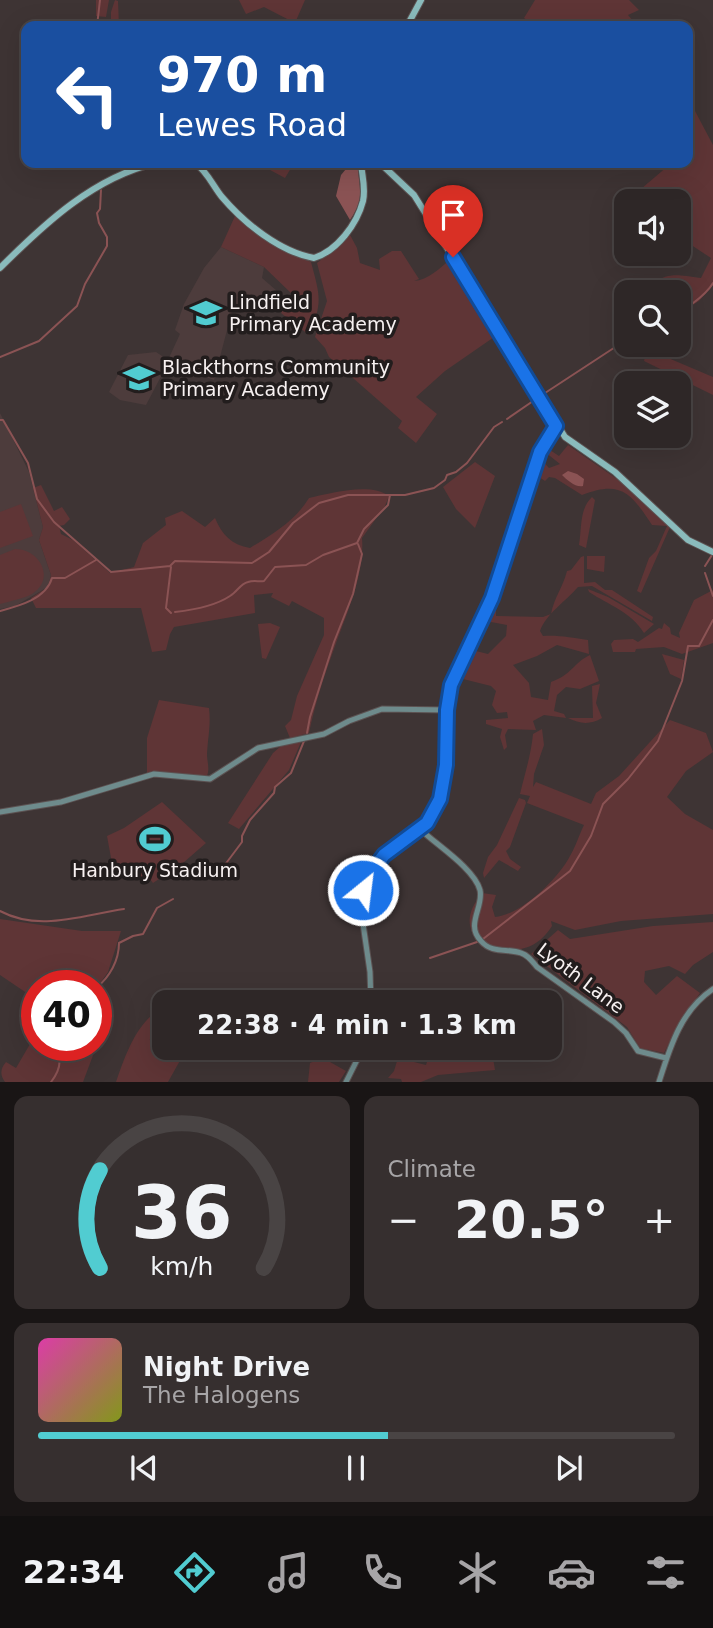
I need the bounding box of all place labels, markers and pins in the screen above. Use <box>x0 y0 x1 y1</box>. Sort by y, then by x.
pin <box>423 185 483 257</box>
place label: Lindfield Primary Academy <box>229 291 397 335</box>
school or university icon: Lindfield Primary Academy <box>189 296 223 330</box>
place label: Blackthorns Community Primary Academy <box>162 356 390 400</box>
school or university icon: Blackthorns Community Primary Academy <box>122 361 156 395</box>
sports icon: Hanbury Stadium <box>138 822 172 856</box>
place label: Hanbury Stadium <box>72 859 238 881</box>

